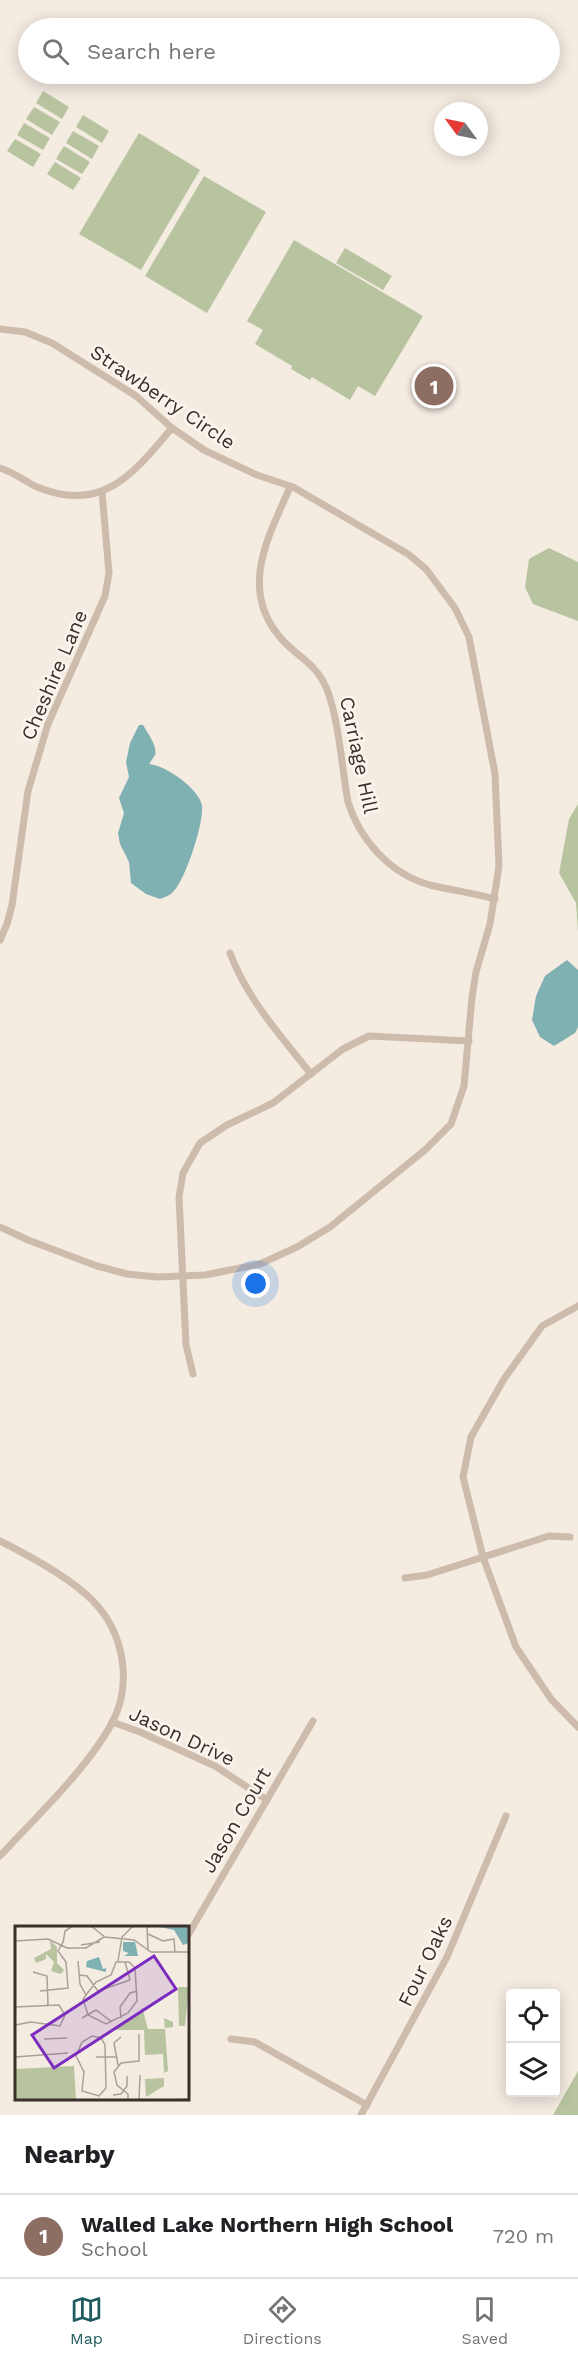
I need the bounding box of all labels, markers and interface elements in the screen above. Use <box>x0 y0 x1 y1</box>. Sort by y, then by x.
search box <box>18 18 560 84</box>
icon: search <box>39 35 72 68</box>
text: Search here <box>87 39 216 64</box>
north arrow <box>434 102 488 156</box>
street label: Strawberry Circle <box>86 340 240 454</box>
pin: 1 <box>414 364 454 408</box>
street label: Cheshire Lane <box>16 606 92 744</box>
street label: Carriage Hill <box>335 694 383 816</box>
your location <box>241 1269 270 1298</box>
street label: Jason Drive <box>125 1701 239 1771</box>
street label: Jason Court <box>196 1762 276 1877</box>
street label: Four Oaks <box>393 1912 457 2010</box>
inset map <box>15 1926 189 2100</box>
map controls <box>506 1989 560 2097</box>
button: locate <box>506 1989 560 2043</box>
button: layers <box>506 2043 560 2097</box>
text: Nearby <box>24 2139 115 2169</box>
text: Walled Lake Northern High School <box>81 2212 453 2237</box>
text: 1 <box>39 2224 48 2248</box>
text: 720 m <box>493 2224 554 2248</box>
text: School <box>81 2237 148 2261</box>
tab: Map <box>70 2293 103 2348</box>
tab: Directions <box>243 2293 322 2348</box>
tab: Saved <box>462 2293 508 2348</box>

